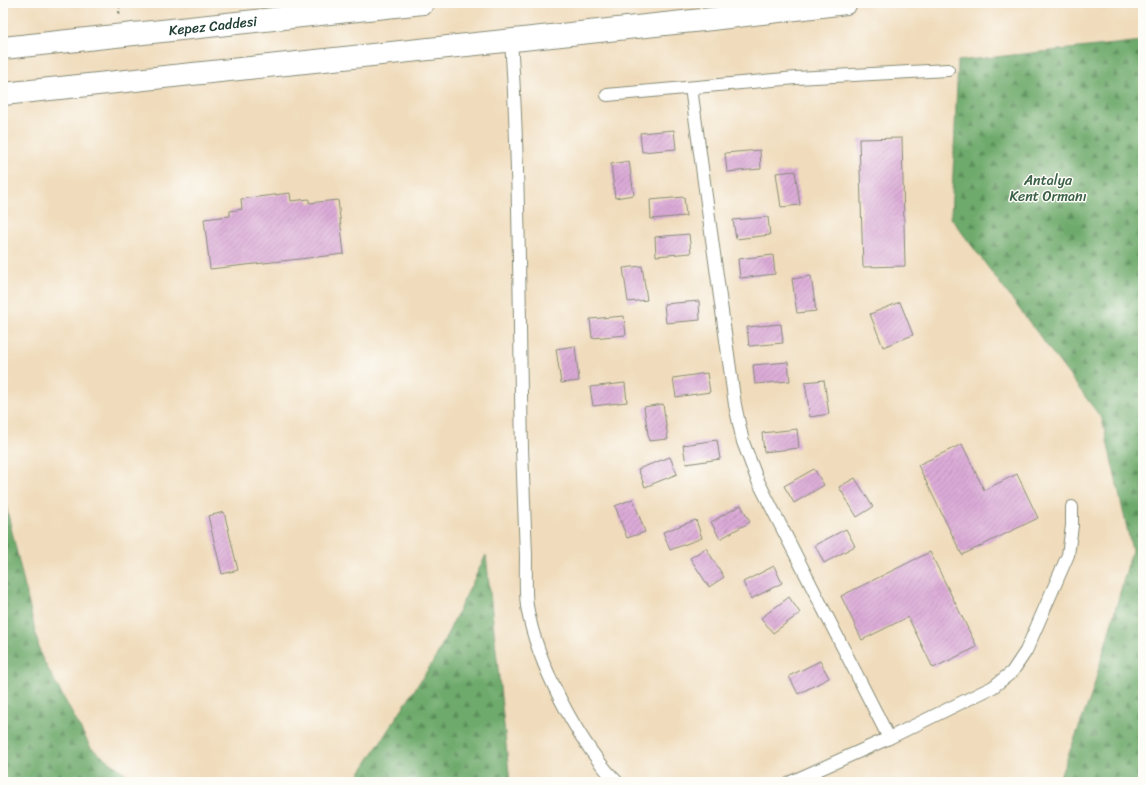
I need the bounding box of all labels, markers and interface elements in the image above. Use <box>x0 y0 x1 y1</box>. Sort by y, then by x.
street label: Kepez Caddesi <box>167 9 259 43</box>
park label: Antalya Kent Ormanı <box>1009 168 1087 209</box>

